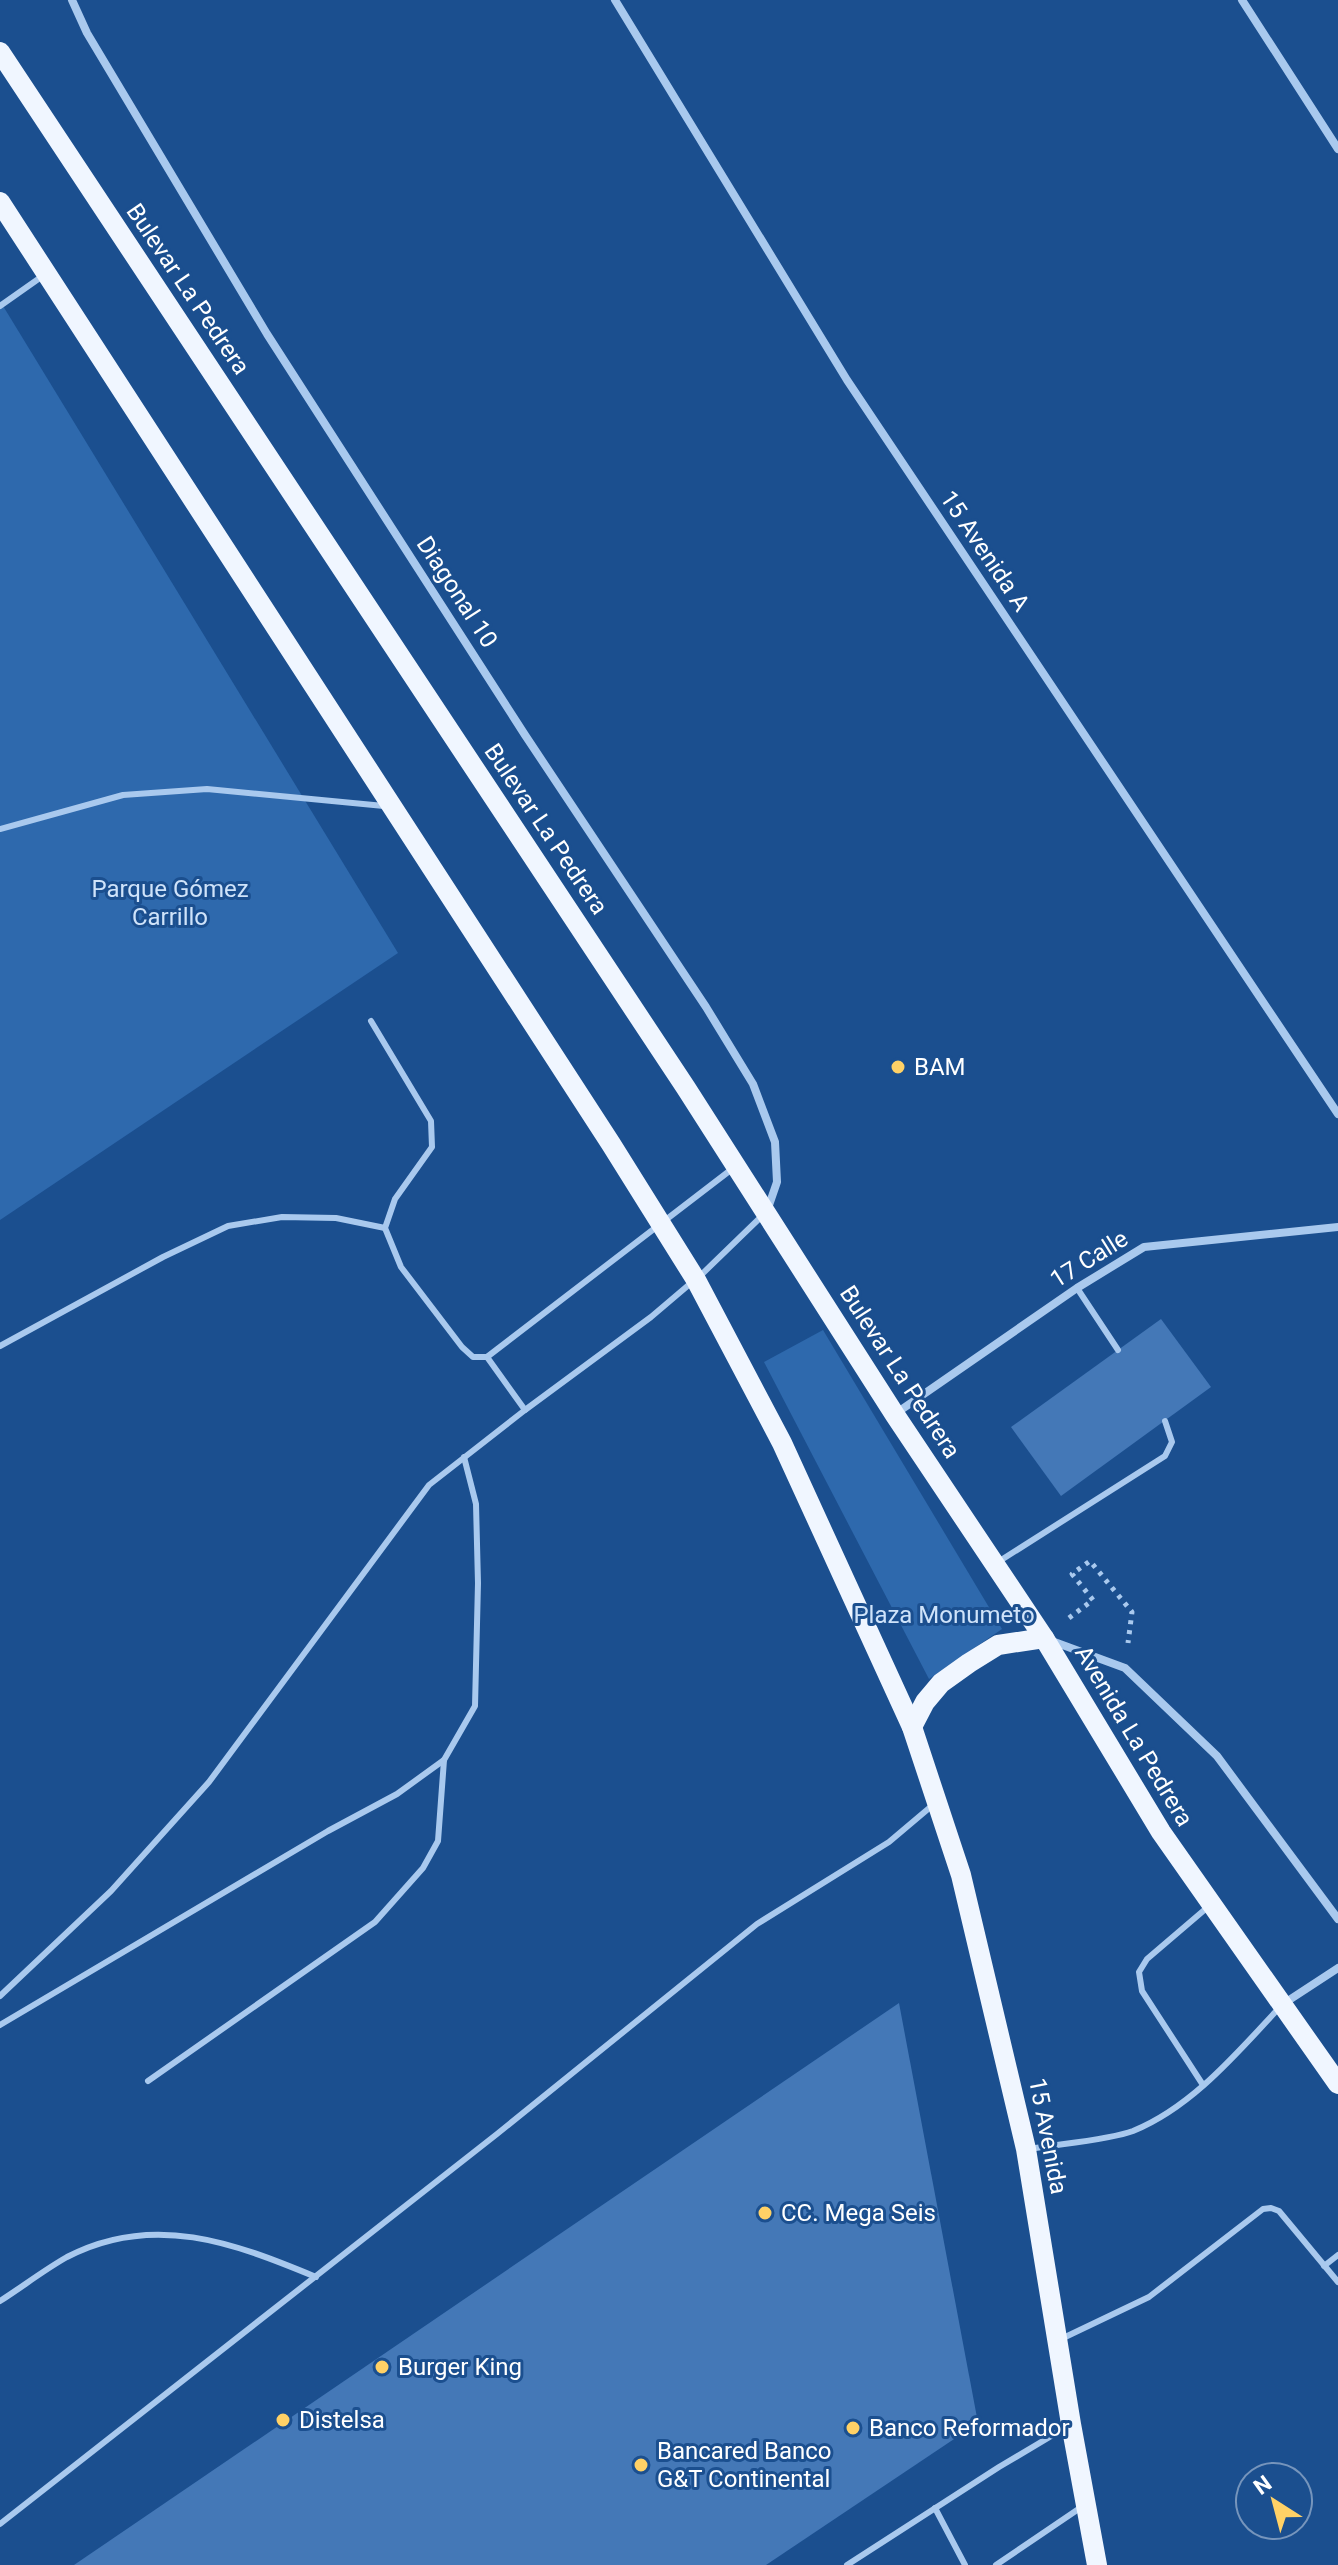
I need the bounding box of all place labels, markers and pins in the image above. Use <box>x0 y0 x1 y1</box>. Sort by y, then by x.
place label: BAM <box>914 1053 966 1081</box>
marker: BAM <box>889 1058 907 1076</box>
place label: CC. Mega Seis <box>781 2199 936 2227</box>
marker: CC. Mega Seis <box>756 2204 774 2222</box>
place label: Burger King <box>398 2353 522 2381</box>
marker: Burger King <box>373 2358 391 2376</box>
place label: Distelsa <box>299 2406 385 2434</box>
marker: Distelsa <box>274 2411 292 2429</box>
place label: Banco Reformador <box>869 2414 1070 2442</box>
marker: Banco Reformador <box>844 2419 862 2437</box>
place label: Bancared Banco G&T Continental <box>657 2437 832 2493</box>
marker: Bancared Banco G&T Continental <box>632 2456 650 2474</box>

